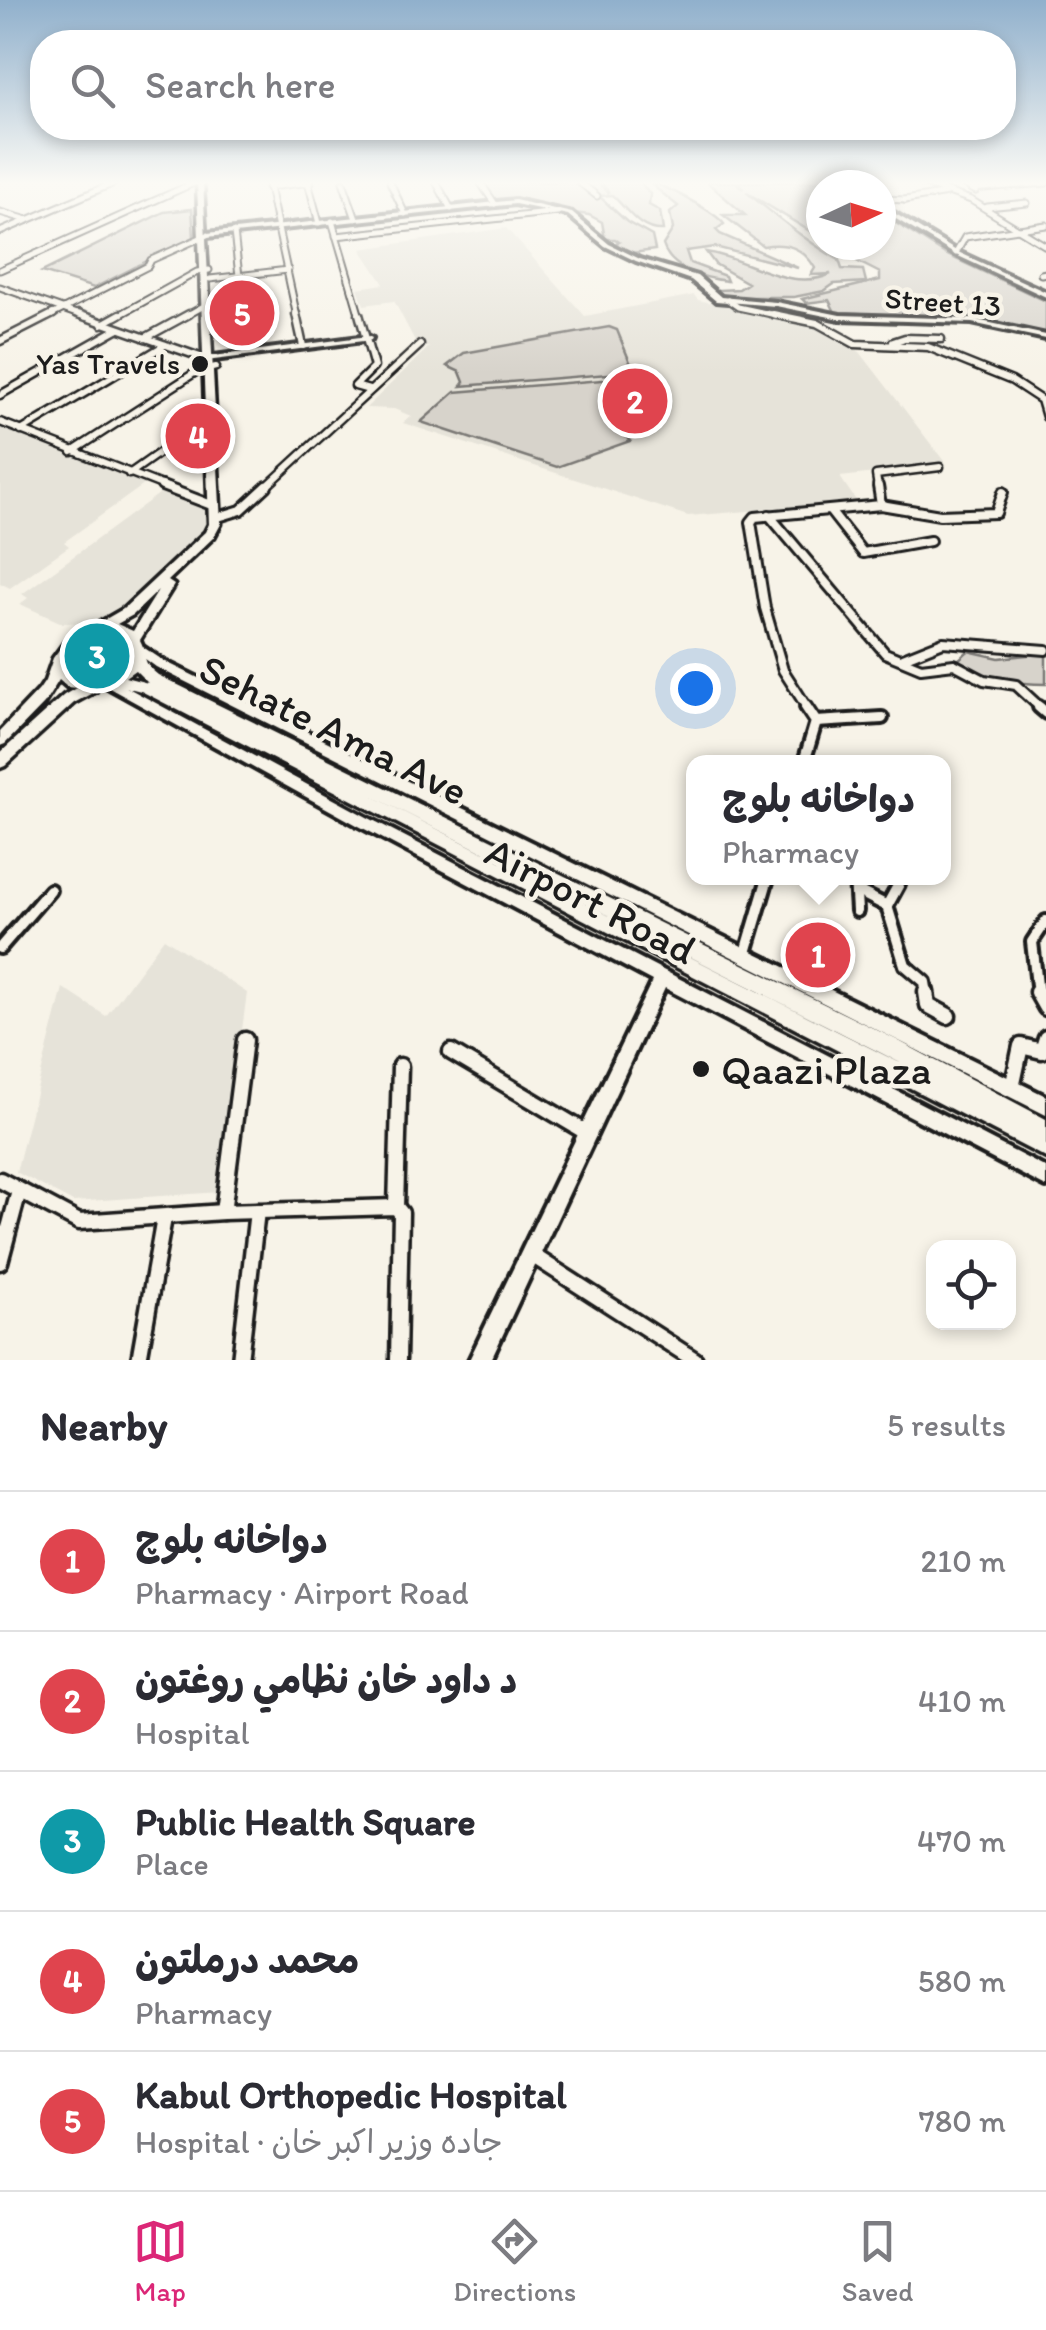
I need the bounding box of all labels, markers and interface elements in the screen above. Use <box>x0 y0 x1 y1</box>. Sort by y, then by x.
search box <box>30 30 1016 140</box>
icon: search <box>65 58 120 113</box>
text: Search here <box>145 62 336 108</box>
north arrow <box>806 170 896 260</box>
pin: 5 <box>210 276 274 350</box>
street label: Street 13 <box>884 279 1002 324</box>
place label: Yas Travels <box>36 345 180 382</box>
marker: Yas Travels <box>189 353 211 375</box>
pin: 2 <box>602 364 668 438</box>
pin: 4 <box>166 398 230 474</box>
pin: 3 <box>64 618 130 694</box>
street label: Sehate Ama Ave <box>191 642 476 816</box>
your location <box>670 663 721 714</box>
popup <box>686 755 951 885</box>
text: دواخانه بلوچ <box>722 776 915 822</box>
street label: Airport Road <box>477 826 705 975</box>
text: Pharmacy <box>722 833 859 871</box>
pin: 1 <box>786 918 850 992</box>
place label: Qaazi Plaza <box>721 1044 932 1095</box>
marker: Qaazi Plaza <box>690 1058 712 1080</box>
map controls <box>926 1240 1016 1330</box>
button: locate <box>926 1240 1016 1330</box>
text: Nearby <box>40 1400 167 1451</box>
text: 5 results <box>887 1406 1006 1444</box>
text: دواخانه بلوچ <box>135 1517 328 1563</box>
text: 1 <box>65 1542 80 1580</box>
text: 210 m <box>920 1542 1006 1580</box>
text: Pharmacy · Airport Road <box>135 1574 469 1612</box>
text: د داود خان نظامي روغتون <box>135 1657 517 1703</box>
text: 2 <box>64 1682 81 1720</box>
text: 410 m <box>918 1682 1006 1720</box>
text: Hospital <box>135 1714 249 1752</box>
text: Public Health Square <box>135 1799 476 1845</box>
text: 3 <box>64 1822 81 1860</box>
text: 470 m <box>917 1822 1006 1860</box>
text: Place <box>135 1845 209 1883</box>
text: محمد درملتون <box>135 1937 359 1983</box>
text: 4 <box>63 1962 82 2000</box>
text: 580 m <box>918 1962 1006 2000</box>
text: Pharmacy <box>135 1994 272 2032</box>
text: Kabul Orthopedic Hospital <box>135 2072 567 2118</box>
text: 5 <box>64 2102 81 2140</box>
text: 780 m <box>919 2102 1006 2140</box>
text: Hospital · جاده وزیر اکبر خان <box>135 2123 503 2161</box>
tab: Map <box>133 2214 188 2308</box>
tab: Directions <box>453 2214 576 2308</box>
tab: Saved <box>842 2214 913 2308</box>

